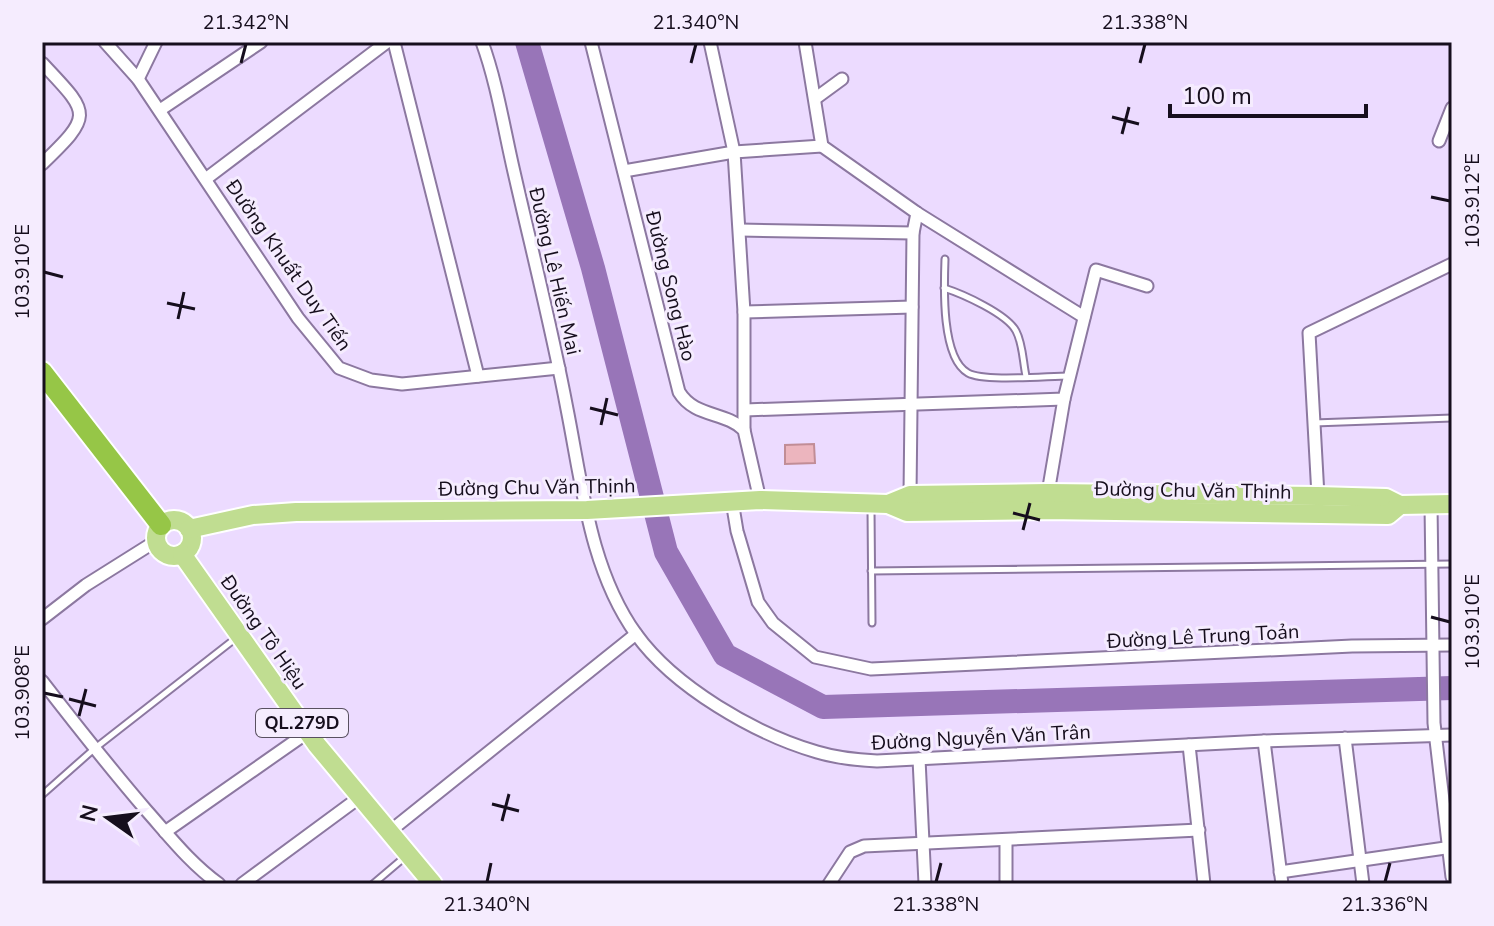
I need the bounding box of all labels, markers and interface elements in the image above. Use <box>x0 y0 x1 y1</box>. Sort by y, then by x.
text: 21.342°N <box>203 9 289 36</box>
text: 21.340°N <box>653 9 739 36</box>
text: 21.338°N <box>1102 9 1188 36</box>
scale bar <box>1170 68 1366 118</box>
text: 100 m <box>1182 80 1252 112</box>
text: 103.912°E <box>1459 153 1486 249</box>
street label: Đường Khuất Duy Tiến <box>219 173 358 356</box>
street label: Đường Lê Hiến Mai <box>522 184 587 358</box>
street label: Đường Song Hào <box>639 207 702 364</box>
text: 103.910°E <box>9 224 36 320</box>
street label: Đường Chu Văn Thịnh <box>437 472 636 503</box>
street label: Đường Chu Văn Thịnh <box>1093 475 1292 506</box>
street label: Đường Tô Hiệu <box>214 569 313 695</box>
text: 103.910°E <box>1459 574 1486 670</box>
street label: Đường Lê Trung Toản <box>1105 618 1300 655</box>
text: 103.908°E <box>9 645 36 741</box>
road number: QL.279D <box>256 709 348 737</box>
street label: Đường Nguyễn Văn Trân <box>870 718 1091 757</box>
north arrow <box>68 778 148 858</box>
text: N <box>73 802 106 825</box>
text: 21.340°N <box>444 891 530 918</box>
text: 21.338°N <box>893 891 979 918</box>
text: 21.336°N <box>1342 891 1428 918</box>

